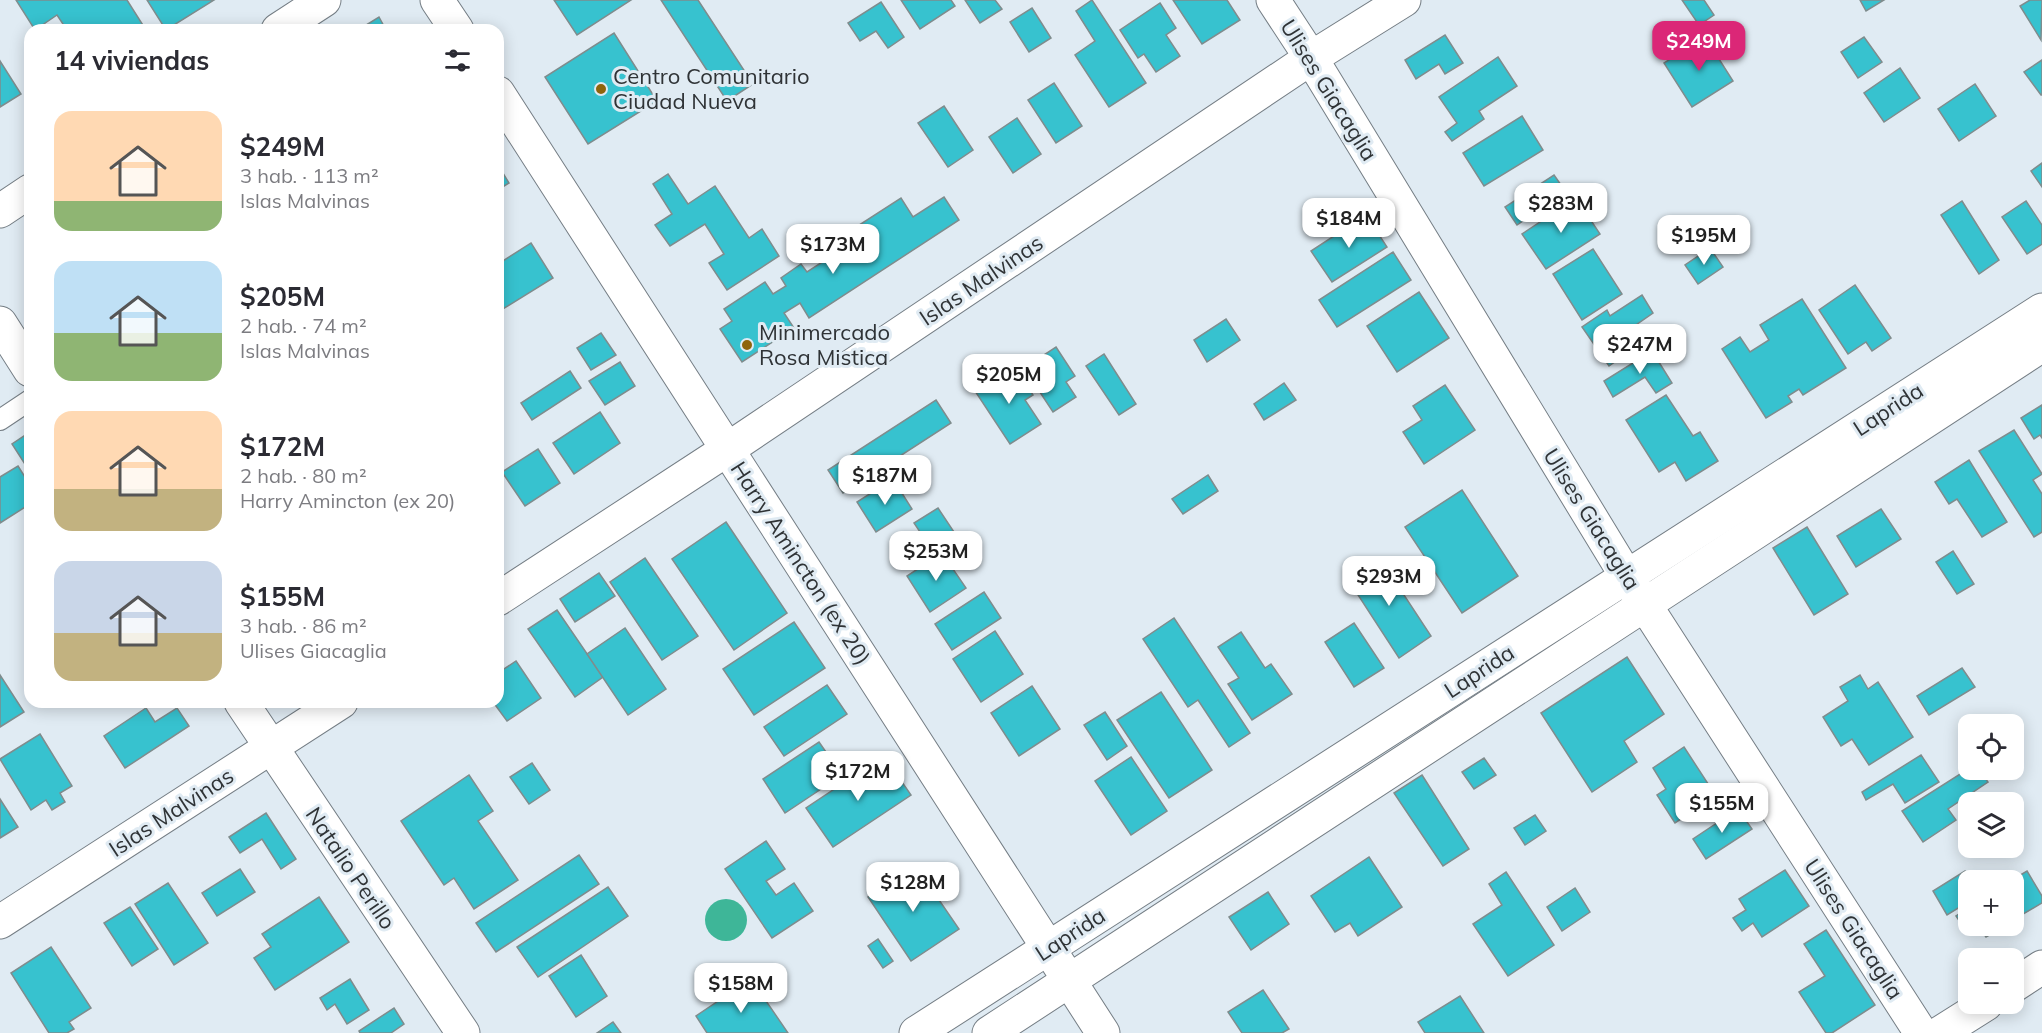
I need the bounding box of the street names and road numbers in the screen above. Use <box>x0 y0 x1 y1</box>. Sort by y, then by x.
street label: Ulises Giacaglia <box>1274 14 1384 166</box>
street label: Islas Malvinas <box>914 228 1048 332</box>
street label: Laprida <box>1848 376 1928 442</box>
street label: Ulises Giacaglia <box>1537 443 1647 595</box>
street label: Harry Amincton (ex 20) <box>725 456 877 670</box>
street label: Laprida <box>1439 638 1519 704</box>
street label: Islas Malvinas <box>103 761 239 863</box>
street label: Natalio Perillo <box>300 802 402 934</box>
street label: Ulises Giacaglia <box>1798 854 1910 1004</box>
street label: Laprida <box>1030 901 1110 967</box>

